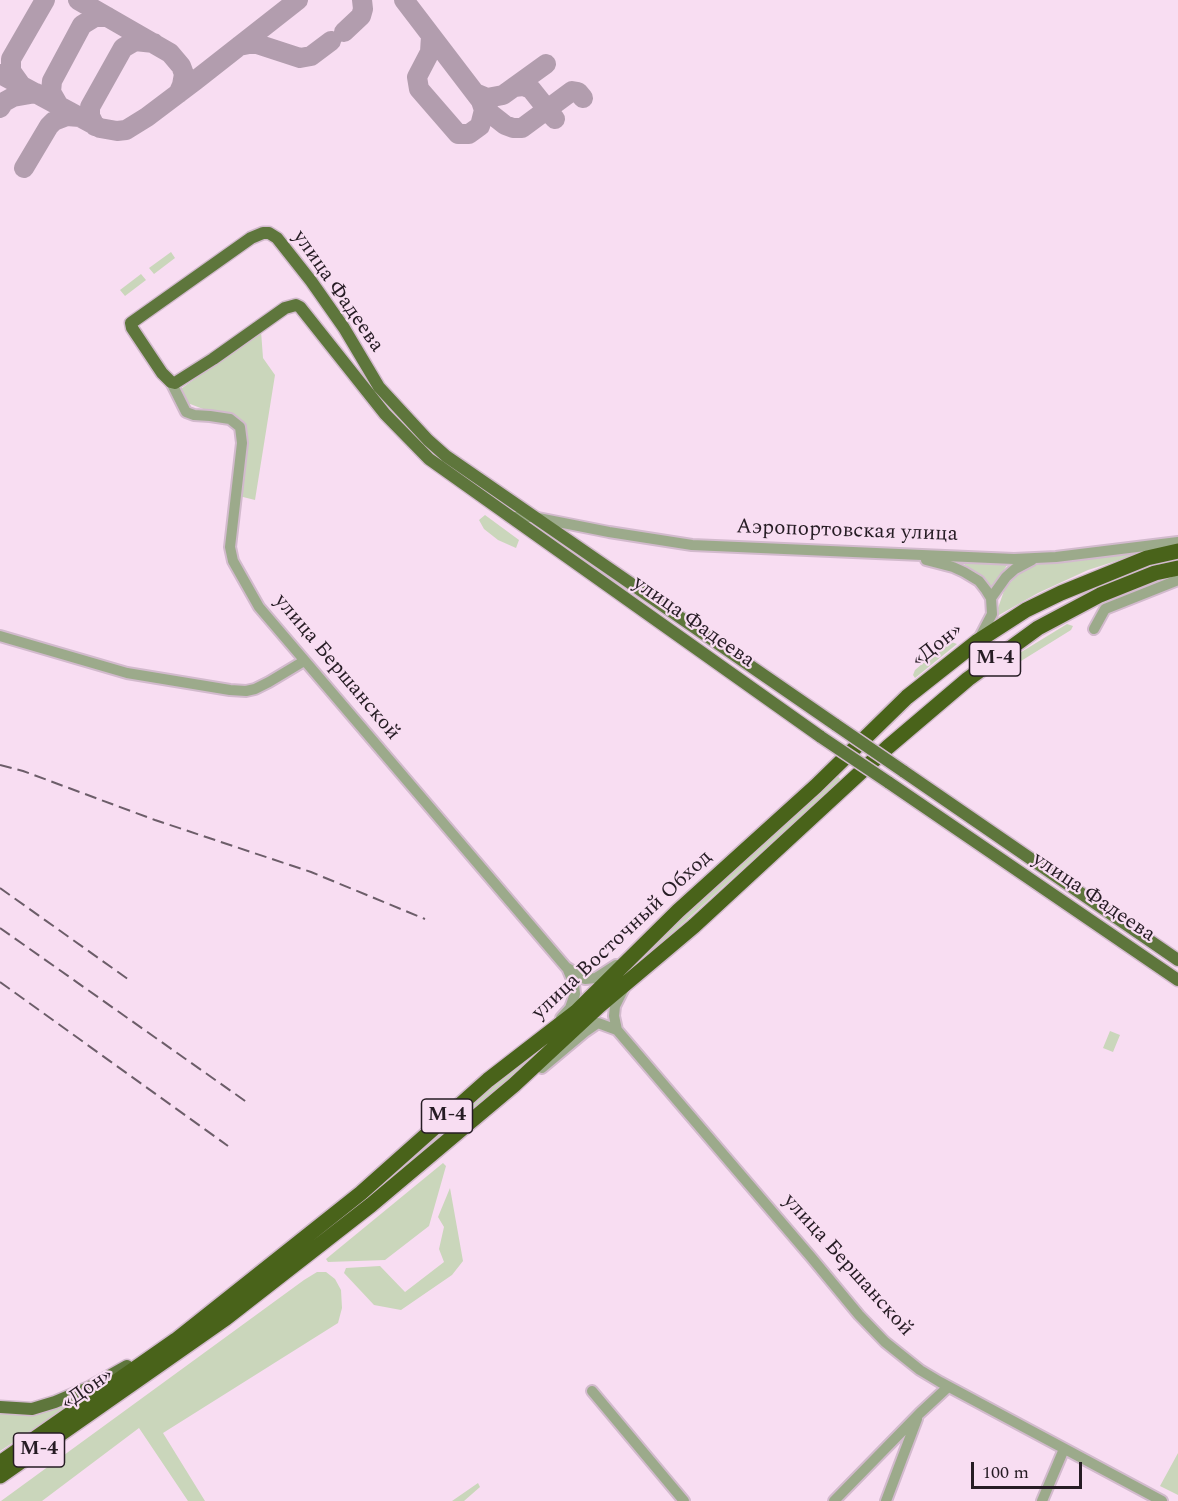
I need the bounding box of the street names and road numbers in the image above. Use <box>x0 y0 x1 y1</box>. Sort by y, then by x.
street label: улица Фадеева <box>286 226 388 358</box>
street label: Аэропортовская улица <box>736 516 958 548</box>
street label: улица Фадеева <box>627 572 759 674</box>
street label: улица Бершанской <box>268 590 404 746</box>
street label: «Дон» <box>908 619 968 673</box>
road number: М-4 <box>970 642 1020 676</box>
street label: улица Восточный Обход <box>528 846 718 1026</box>
street label: улица Фадеева <box>1027 848 1159 948</box>
road number: М-4 <box>422 1099 472 1133</box>
street label: улица Бершанской <box>776 1190 918 1342</box>
street label: «Дон» <box>57 1363 119 1417</box>
road number: М-4 <box>14 1433 64 1467</box>

